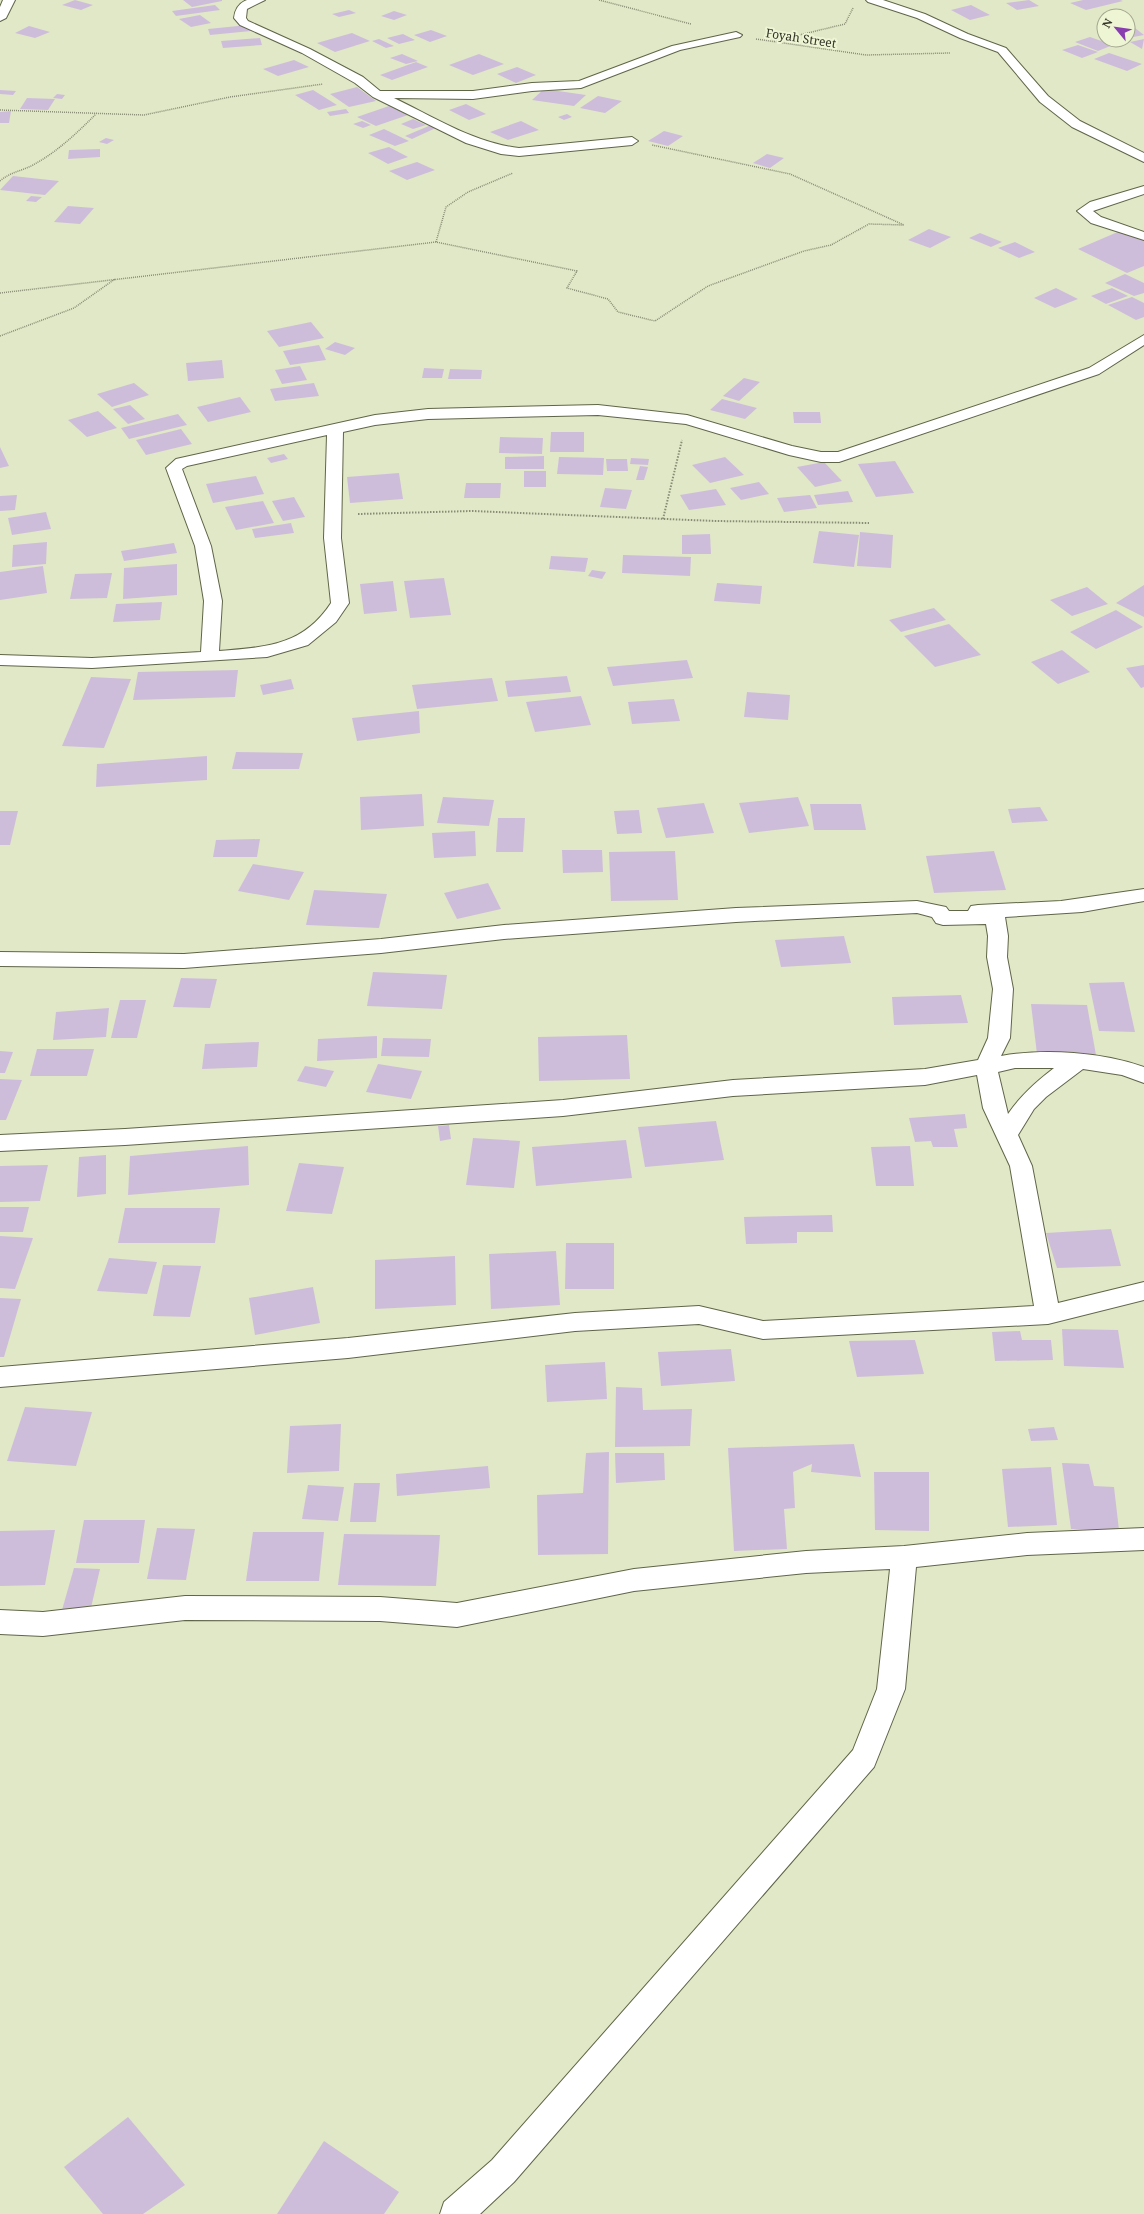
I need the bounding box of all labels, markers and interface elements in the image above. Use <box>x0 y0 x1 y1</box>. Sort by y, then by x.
north arrow <box>1096 8 1136 48</box>
text: N <box>1098 15 1116 30</box>
street label: Foyah Street <box>765 24 837 52</box>

